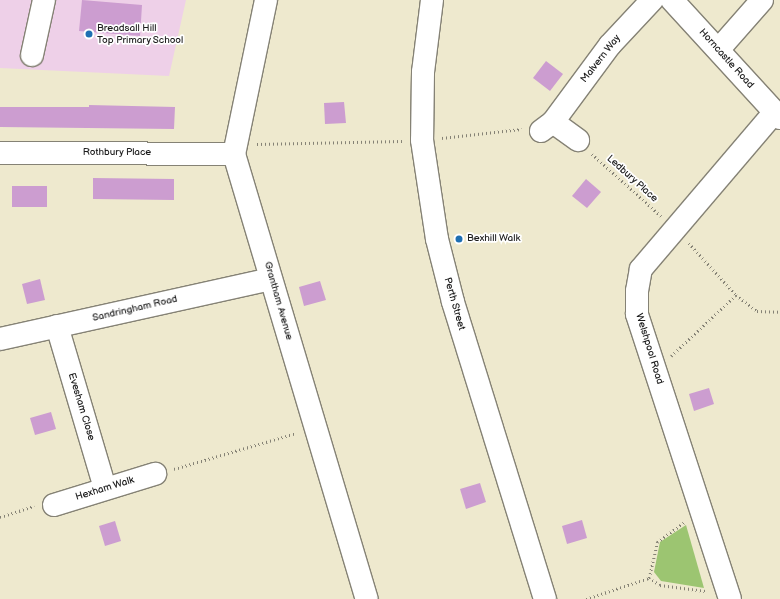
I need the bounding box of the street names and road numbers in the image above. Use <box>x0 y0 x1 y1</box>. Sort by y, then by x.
street label: Horncastle Road <box>696 27 756 91</box>
street label: Malvern Way <box>578 33 624 85</box>
street label: Rothbury Place <box>82 147 152 159</box>
street label: Ledbury Place <box>604 153 660 205</box>
street label: Grantham Avenue <box>261 260 295 342</box>
street label: Perth Street <box>441 276 467 332</box>
street label: Sandringham Road <box>91 293 179 325</box>
street label: Welshpool Road <box>633 312 665 386</box>
street label: Evesham Close <box>65 372 97 442</box>
street label: Hexham Walk <box>74 474 136 504</box>

